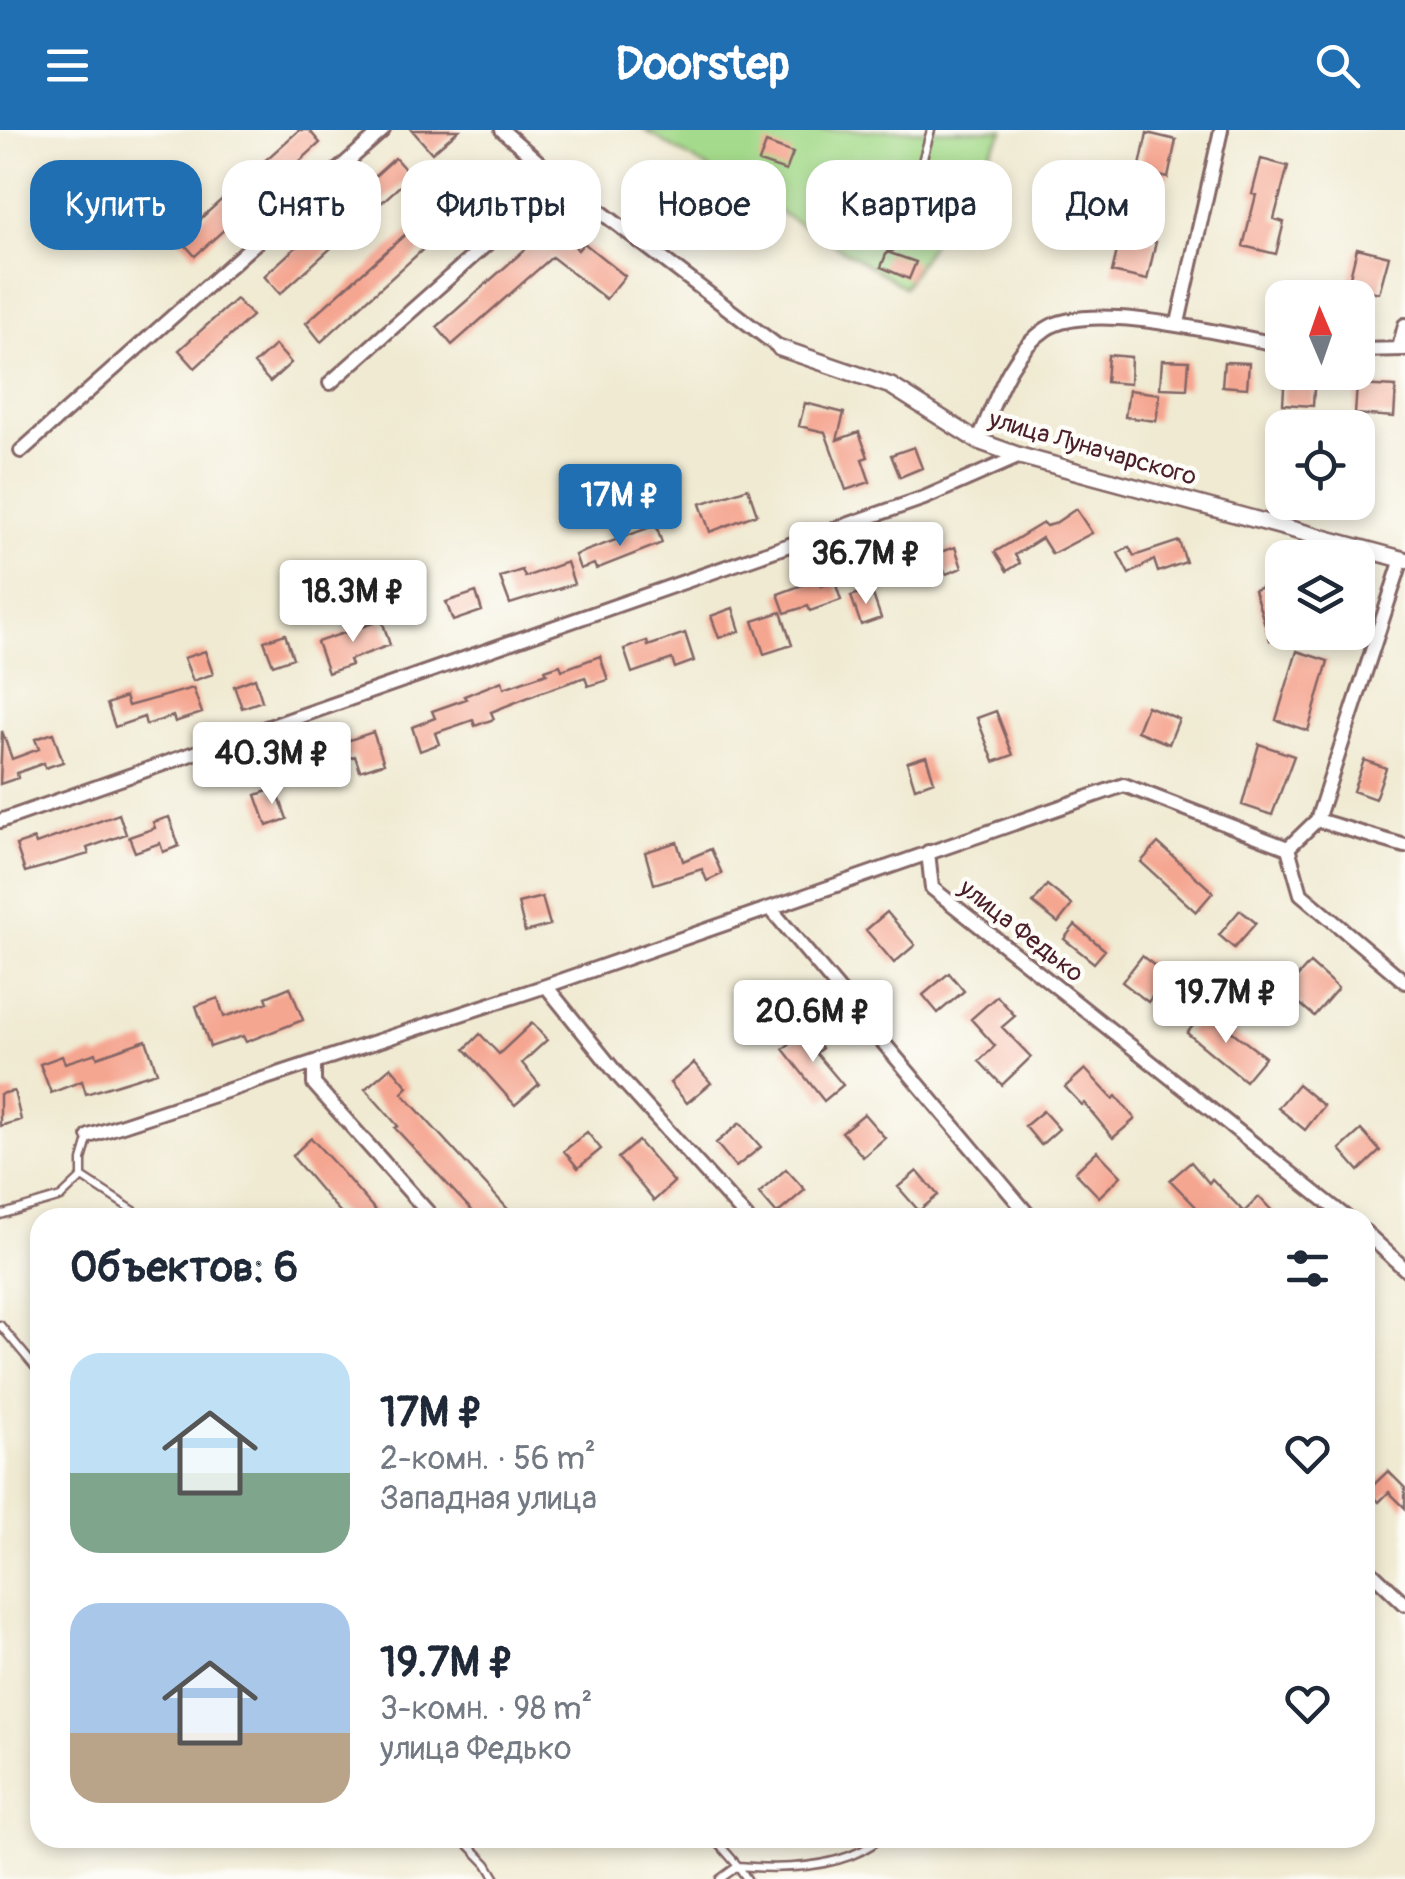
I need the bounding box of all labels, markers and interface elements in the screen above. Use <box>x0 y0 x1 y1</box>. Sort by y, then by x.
text: Doorstep <box>615 37 790 93</box>
icon: menu <box>40 38 95 93</box>
icon: search <box>1310 38 1365 93</box>
chip: Купить <box>30 160 202 250</box>
chip: Снять <box>222 160 381 250</box>
chip: Фильтры <box>401 160 601 250</box>
chip: Новое <box>621 160 786 250</box>
chip: Квартира <box>806 160 1012 250</box>
chip: Дом <box>1032 160 1165 250</box>
north arrow <box>1265 280 1375 390</box>
map controls <box>1265 280 1375 650</box>
street label: улица Луначарского <box>984 404 1200 493</box>
button: locate <box>1265 410 1375 520</box>
pin: 17M ₽ <box>550 464 690 549</box>
text: 17M ₽ <box>581 476 659 516</box>
pin: 36.7M ₽ <box>774 522 958 607</box>
text: 36.7M ₽ <box>811 534 921 574</box>
button: layers <box>1265 540 1375 650</box>
pin: 18.3M ₽ <box>261 560 445 645</box>
text: 18.3M ₽ <box>302 572 404 612</box>
pin: 40.3M ₽ <box>180 722 364 807</box>
text: 40.3M ₽ <box>215 734 329 774</box>
street label: улица Федько <box>952 872 1090 989</box>
pin: 19.7M ₽ <box>1134 961 1318 1046</box>
text: 19.7M ₽ <box>1175 973 1277 1013</box>
pin: 20.6M ₽ <box>721 980 905 1065</box>
text: 20.6M ₽ <box>756 992 870 1032</box>
icon: filters <box>1280 1241 1335 1296</box>
text: Объектов: 6 <box>70 1242 298 1294</box>
text: 17M ₽ <box>380 1387 483 1439</box>
icon: home <box>150 1393 270 1513</box>
icon: heart <box>1280 1426 1335 1481</box>
text: 2-комн. · 56 m² <box>380 1439 596 1479</box>
text: Западная улица <box>380 1479 597 1519</box>
text: 19.7M ₽ <box>380 1637 514 1689</box>
icon: home <box>150 1643 270 1763</box>
icon: heart <box>1280 1676 1335 1731</box>
text: 3-комн. · 98 m² <box>380 1689 592 1729</box>
text: улица Федько <box>380 1729 571 1769</box>

